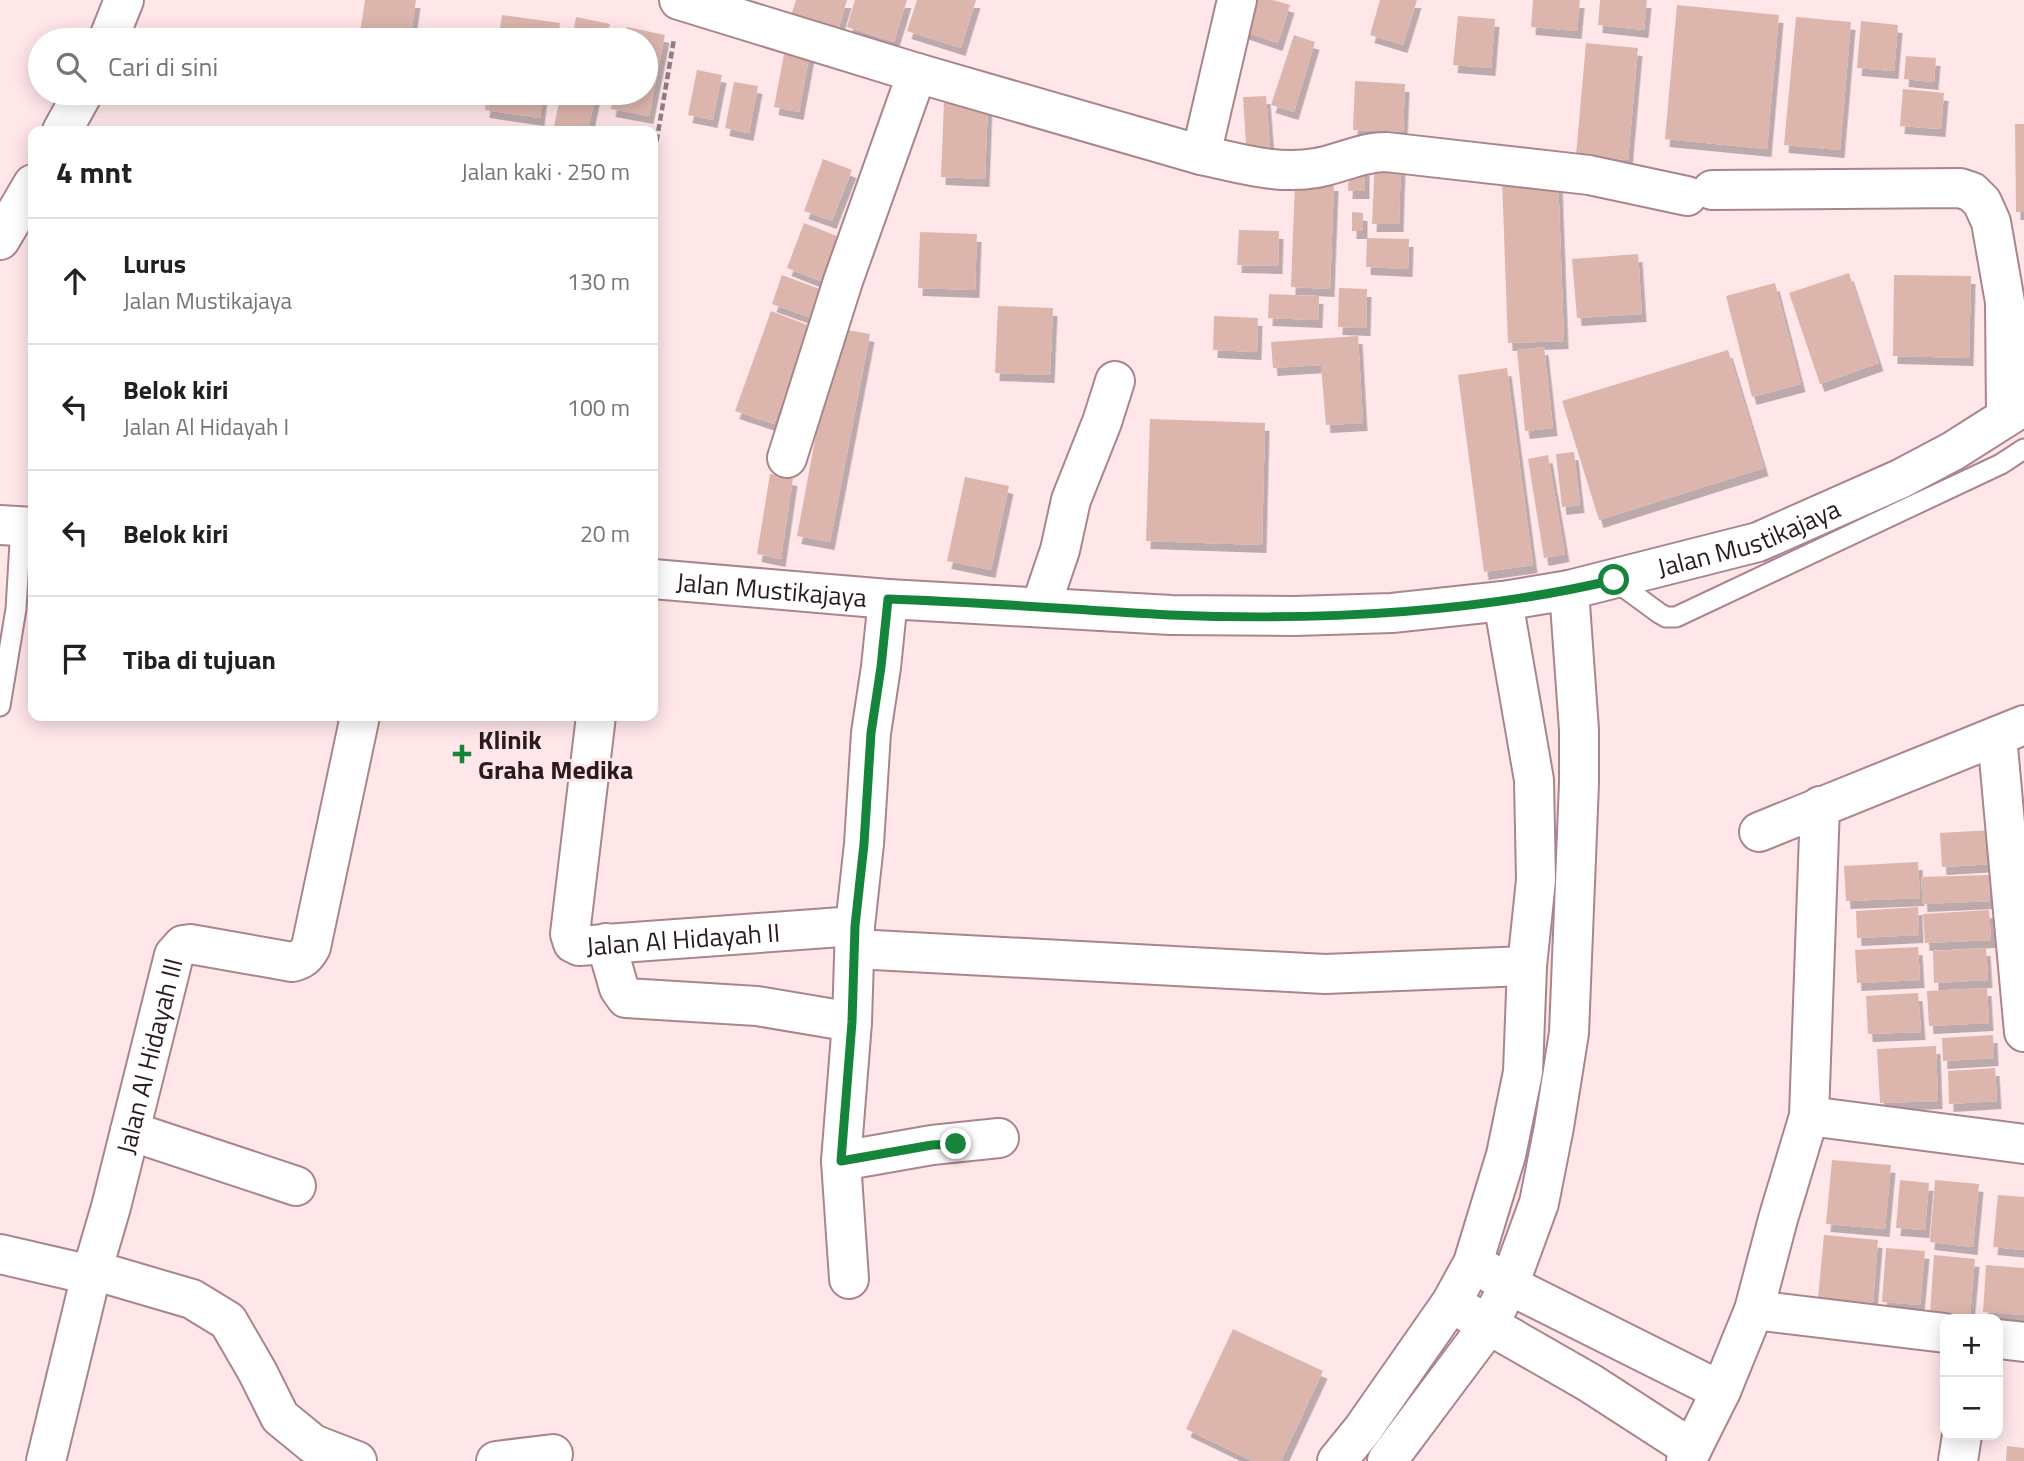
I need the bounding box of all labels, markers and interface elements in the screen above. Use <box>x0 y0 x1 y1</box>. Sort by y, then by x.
search box <box>28 28 658 105</box>
text: Cari di sini <box>108 47 218 86</box>
icon: search <box>52 48 90 86</box>
text: 4 mnt <box>56 149 132 195</box>
text: Jalan kaki · 250 m <box>461 154 630 189</box>
text: Lurus <box>123 244 186 283</box>
icon: ahead <box>56 262 94 300</box>
text: 130 m <box>567 264 630 299</box>
text: Jalan Mustikajaya <box>123 283 292 318</box>
text: Belok kiri <box>123 370 229 409</box>
icon: left <box>56 388 94 426</box>
text: 100 m <box>567 390 630 425</box>
text: Jalan Al Hidayah I <box>123 409 289 444</box>
street label: Jalan Mustikajaya <box>1653 489 1846 586</box>
icon: left <box>56 514 94 552</box>
text: Belok kiri <box>123 514 229 553</box>
text: 20 m <box>580 516 630 551</box>
street label: Jalan Mustikajaya <box>675 562 869 617</box>
route start <box>1598 564 1629 595</box>
icon: arrive <box>56 640 94 678</box>
text: Tiba di tujuan <box>123 640 276 679</box>
place label: Klinik Graha Medika <box>478 720 633 789</box>
marker: Klinik Graha Medika <box>452 744 472 764</box>
street label: Jalan Al Hidayah II <box>585 912 781 965</box>
street label: Jalan Al Hidayah III <box>106 954 192 1158</box>
route end <box>940 1128 971 1159</box>
map controls <box>1940 1314 2003 1440</box>
button: + <box>1940 1314 2003 1377</box>
button: − <box>1940 1377 2003 1440</box>

